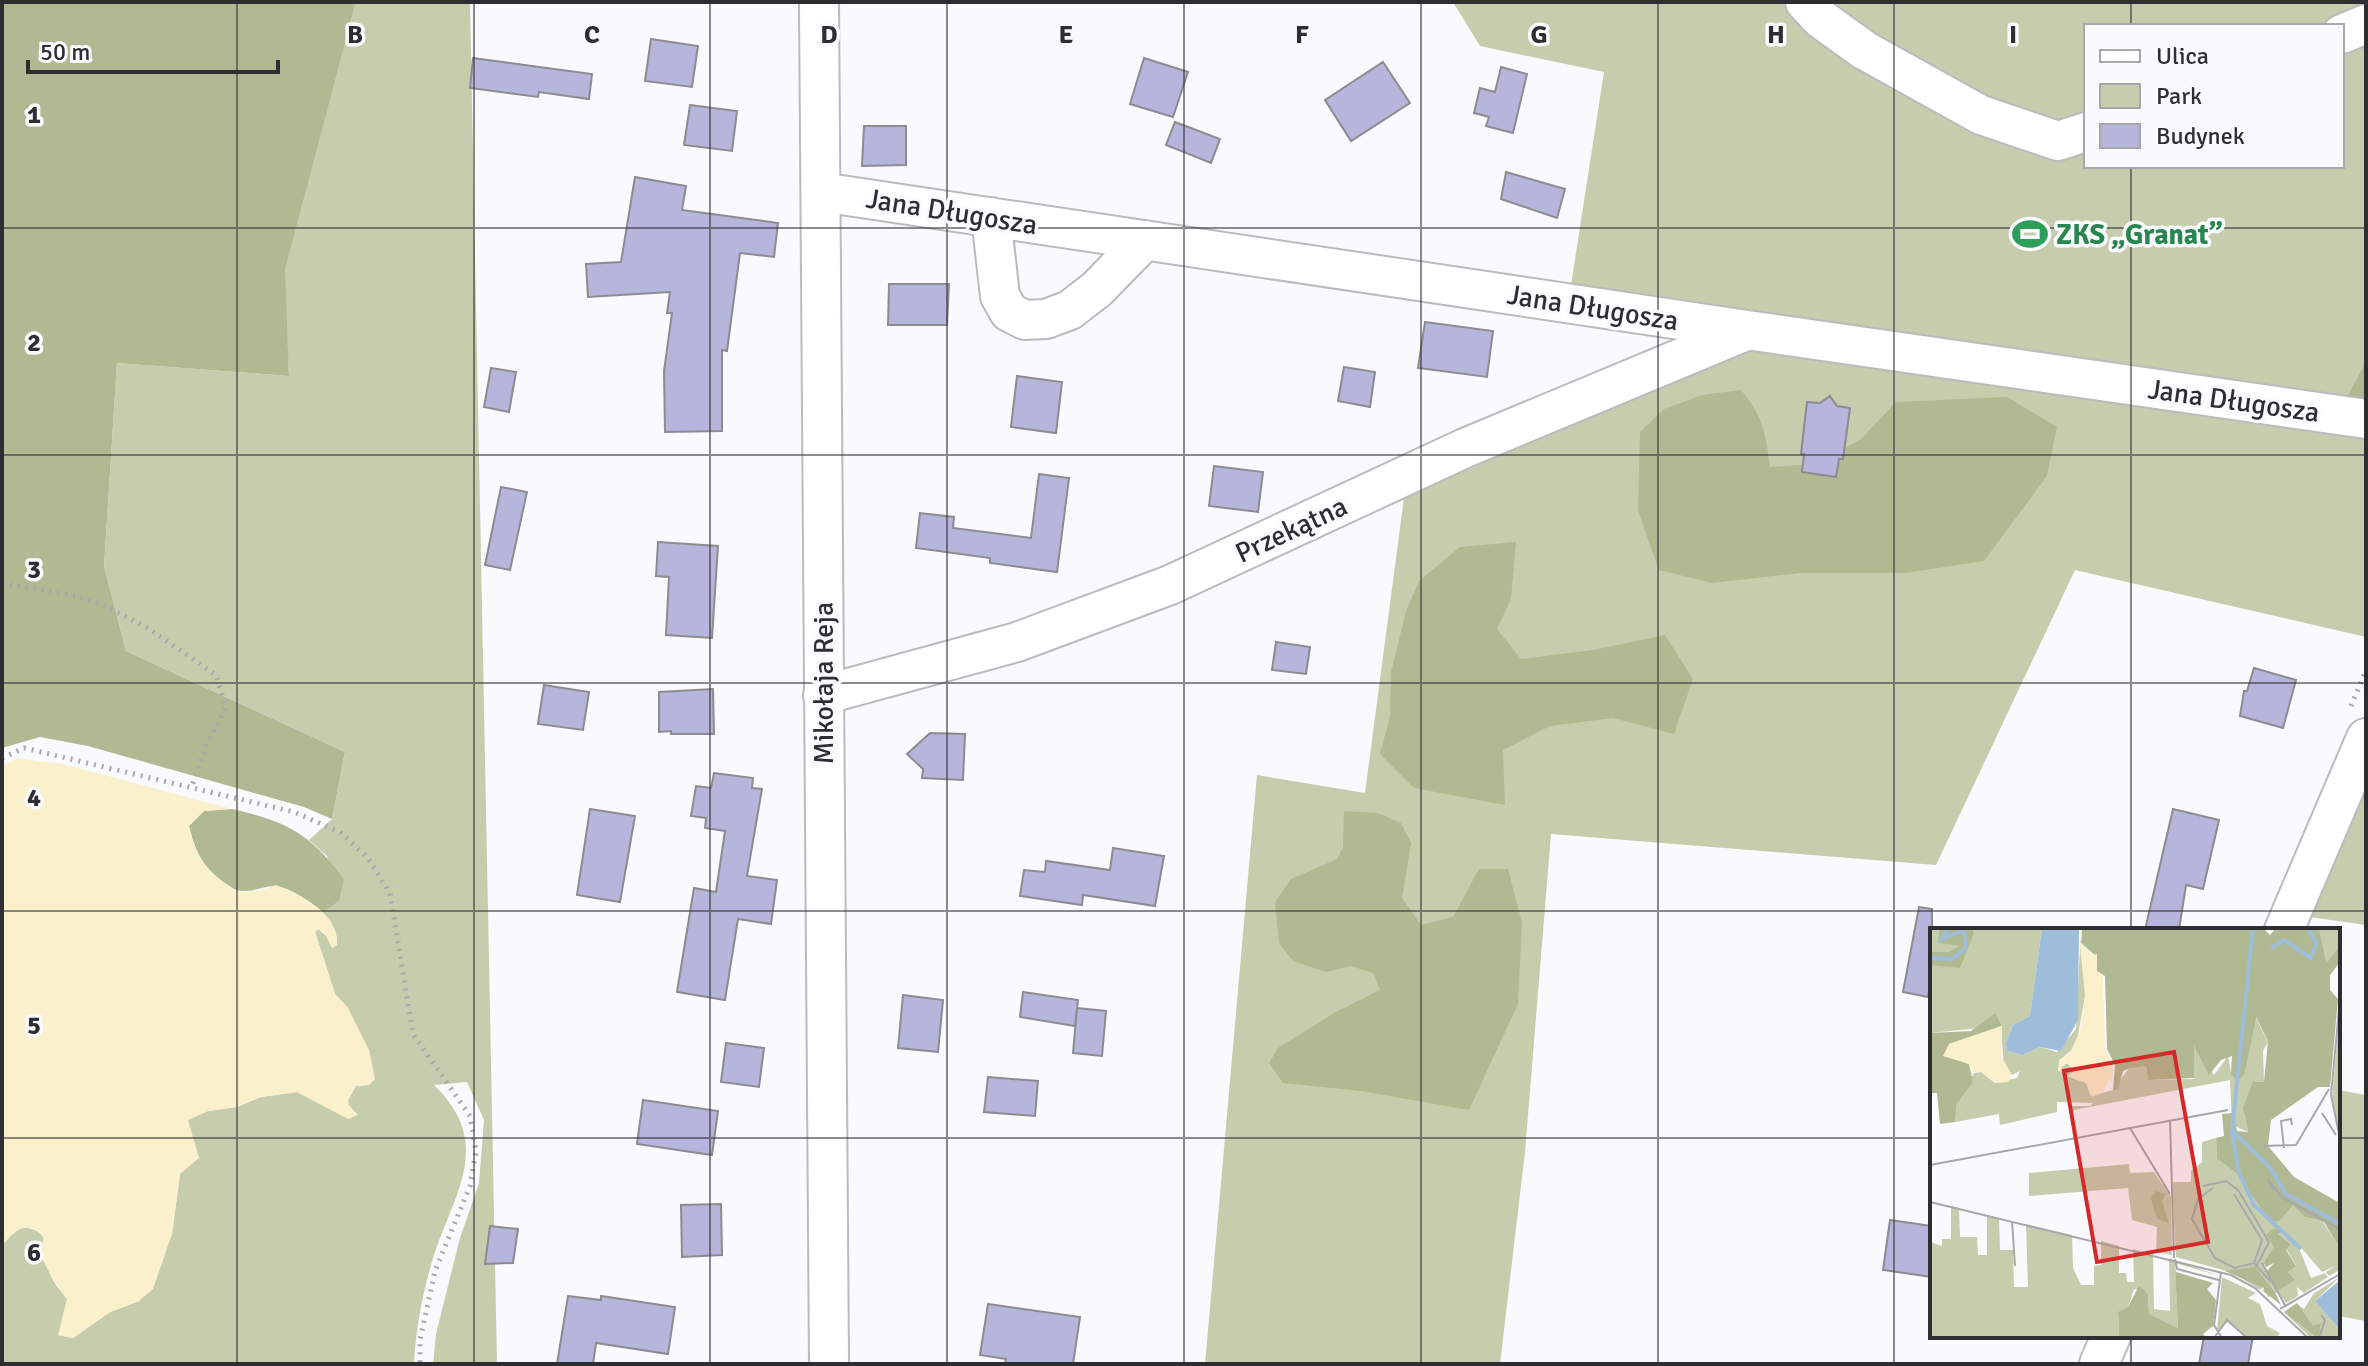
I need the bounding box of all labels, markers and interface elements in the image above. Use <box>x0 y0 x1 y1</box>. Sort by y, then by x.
text: B <box>347 19 363 51</box>
text: C <box>584 19 600 51</box>
text: D <box>820 19 838 51</box>
text: E <box>1059 19 1073 51</box>
text: F <box>1295 19 1309 51</box>
text: G <box>1530 19 1548 51</box>
text: H <box>1767 19 1785 51</box>
text: I <box>2009 19 2017 51</box>
scale bar <box>28 24 278 74</box>
legend <box>2084 24 2344 168</box>
text: 50 m <box>40 37 90 67</box>
text: Ulica <box>2156 41 2209 71</box>
text: Park <box>2156 81 2202 111</box>
text: 1 <box>27 99 41 131</box>
text: Budynek <box>2156 121 2245 151</box>
street label: Jana Długosza <box>864 182 1040 242</box>
sports icon: ZKS „Granat” <box>2011 215 2049 253</box>
place label: ZKS „Granat” <box>2056 218 2223 252</box>
street label: Jana Długosza <box>1505 278 1681 338</box>
text: 2 <box>27 327 41 359</box>
street label: Jana Długosza <box>2146 372 2322 430</box>
street label: Przekątna <box>1230 489 1353 571</box>
text: 3 <box>27 554 41 586</box>
street label: Mikołaja Reja <box>807 602 841 764</box>
text: 4 <box>27 782 41 814</box>
inset map <box>1930 928 2340 1338</box>
text: 5 <box>27 1010 41 1042</box>
text: 6 <box>27 1237 41 1269</box>

